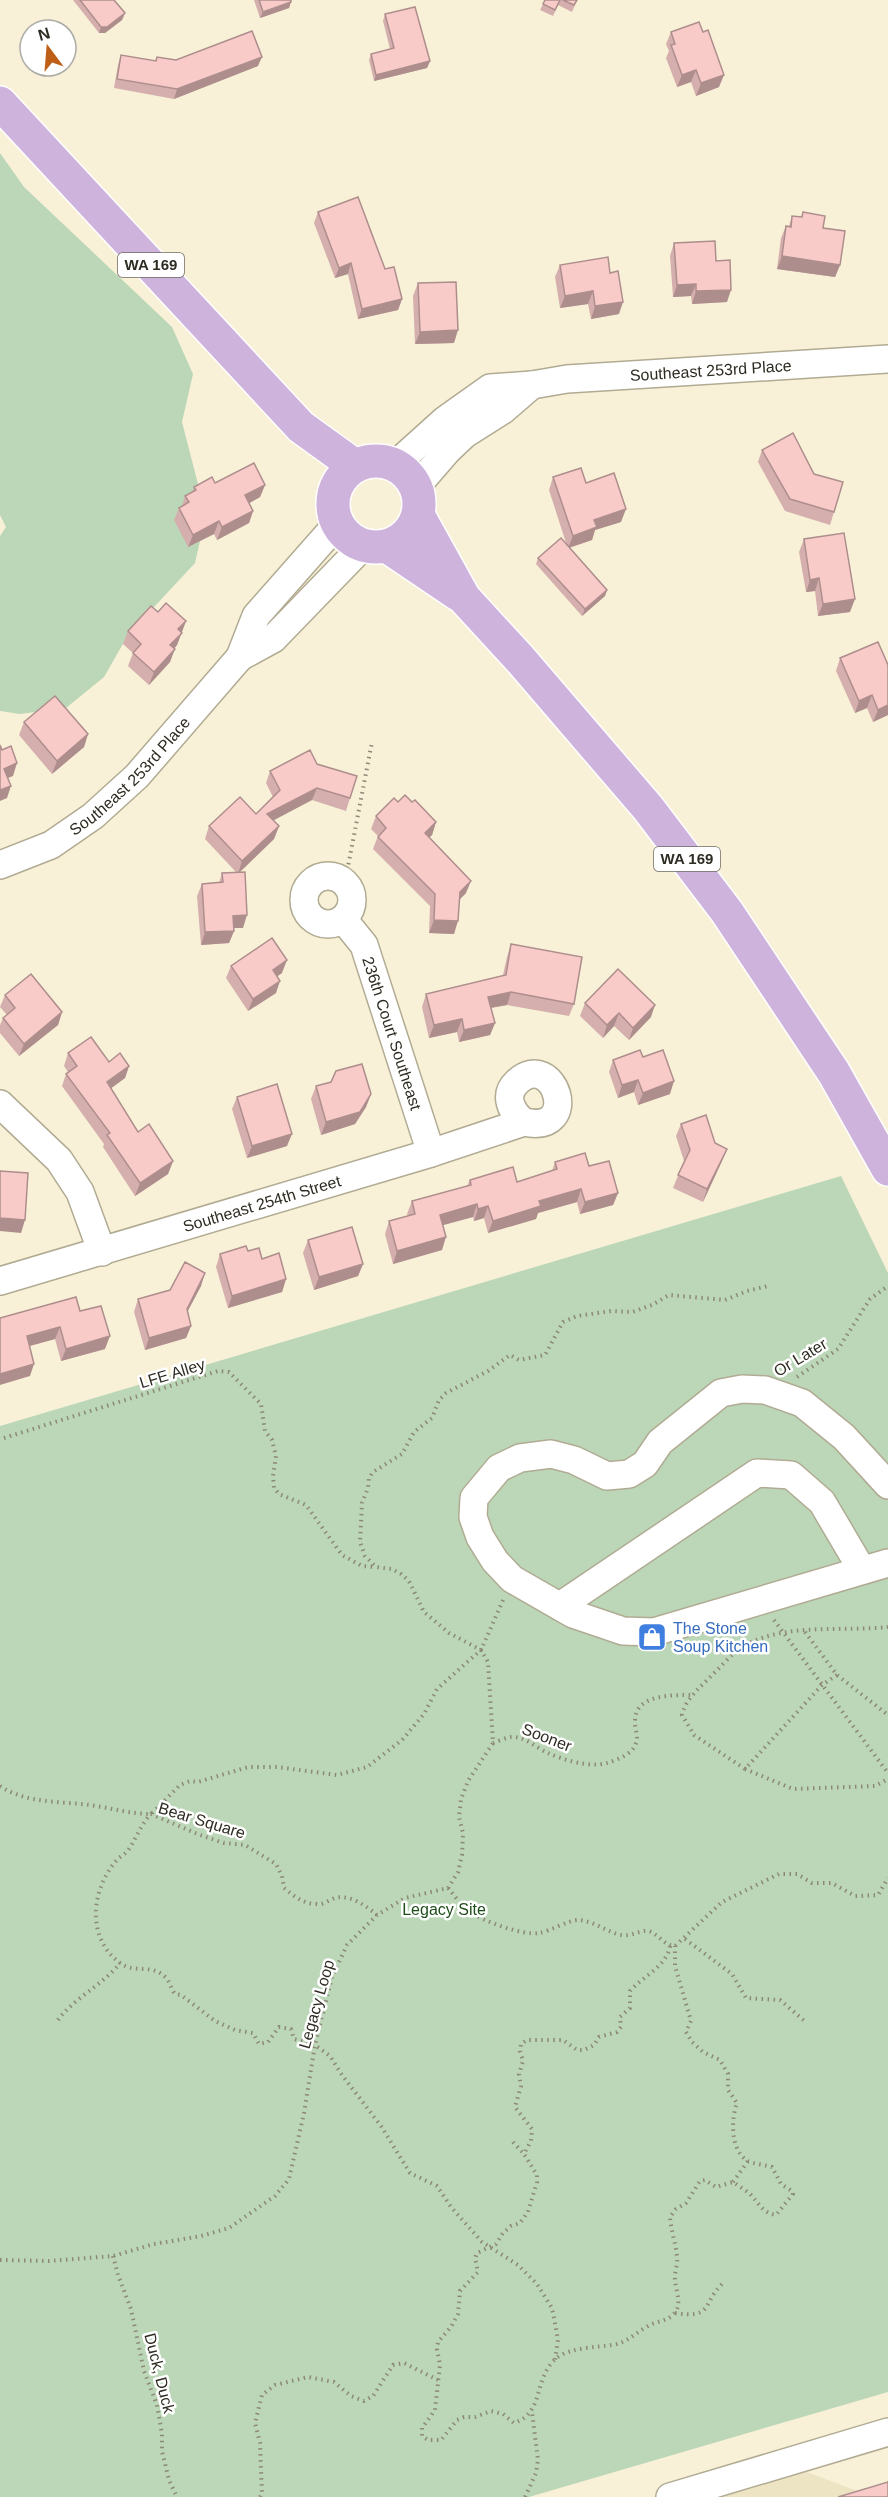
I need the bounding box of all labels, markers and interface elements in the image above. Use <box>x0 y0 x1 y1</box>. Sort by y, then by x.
north arrow <box>18 18 78 78</box>
text: N <box>36 24 52 44</box>
road number: WA 169 <box>118 253 184 277</box>
street label: Southeast 253rd Place <box>629 357 792 384</box>
street label: Southeast 253rd Place <box>66 713 193 839</box>
road number: WA 169 <box>654 847 720 871</box>
street label: 236th Court Southeast <box>359 954 425 1113</box>
street label: Southeast 254th Street <box>181 1172 343 1235</box>
street label: Or Later <box>771 1335 830 1380</box>
street label: LFE Alley <box>137 1355 207 1391</box>
place label: The Stone Soup Kitchen <box>673 1620 768 1655</box>
shop icon: The Stone Soup Kitchen <box>636 1621 668 1653</box>
street label: Sooner <box>520 1720 575 1755</box>
street label: Bear Square <box>156 1799 247 1842</box>
park label: Legacy Site <box>402 1901 486 1918</box>
street label: Legacy Loop <box>296 1958 337 2051</box>
street label: Duck, Duck <box>141 2331 178 2416</box>

